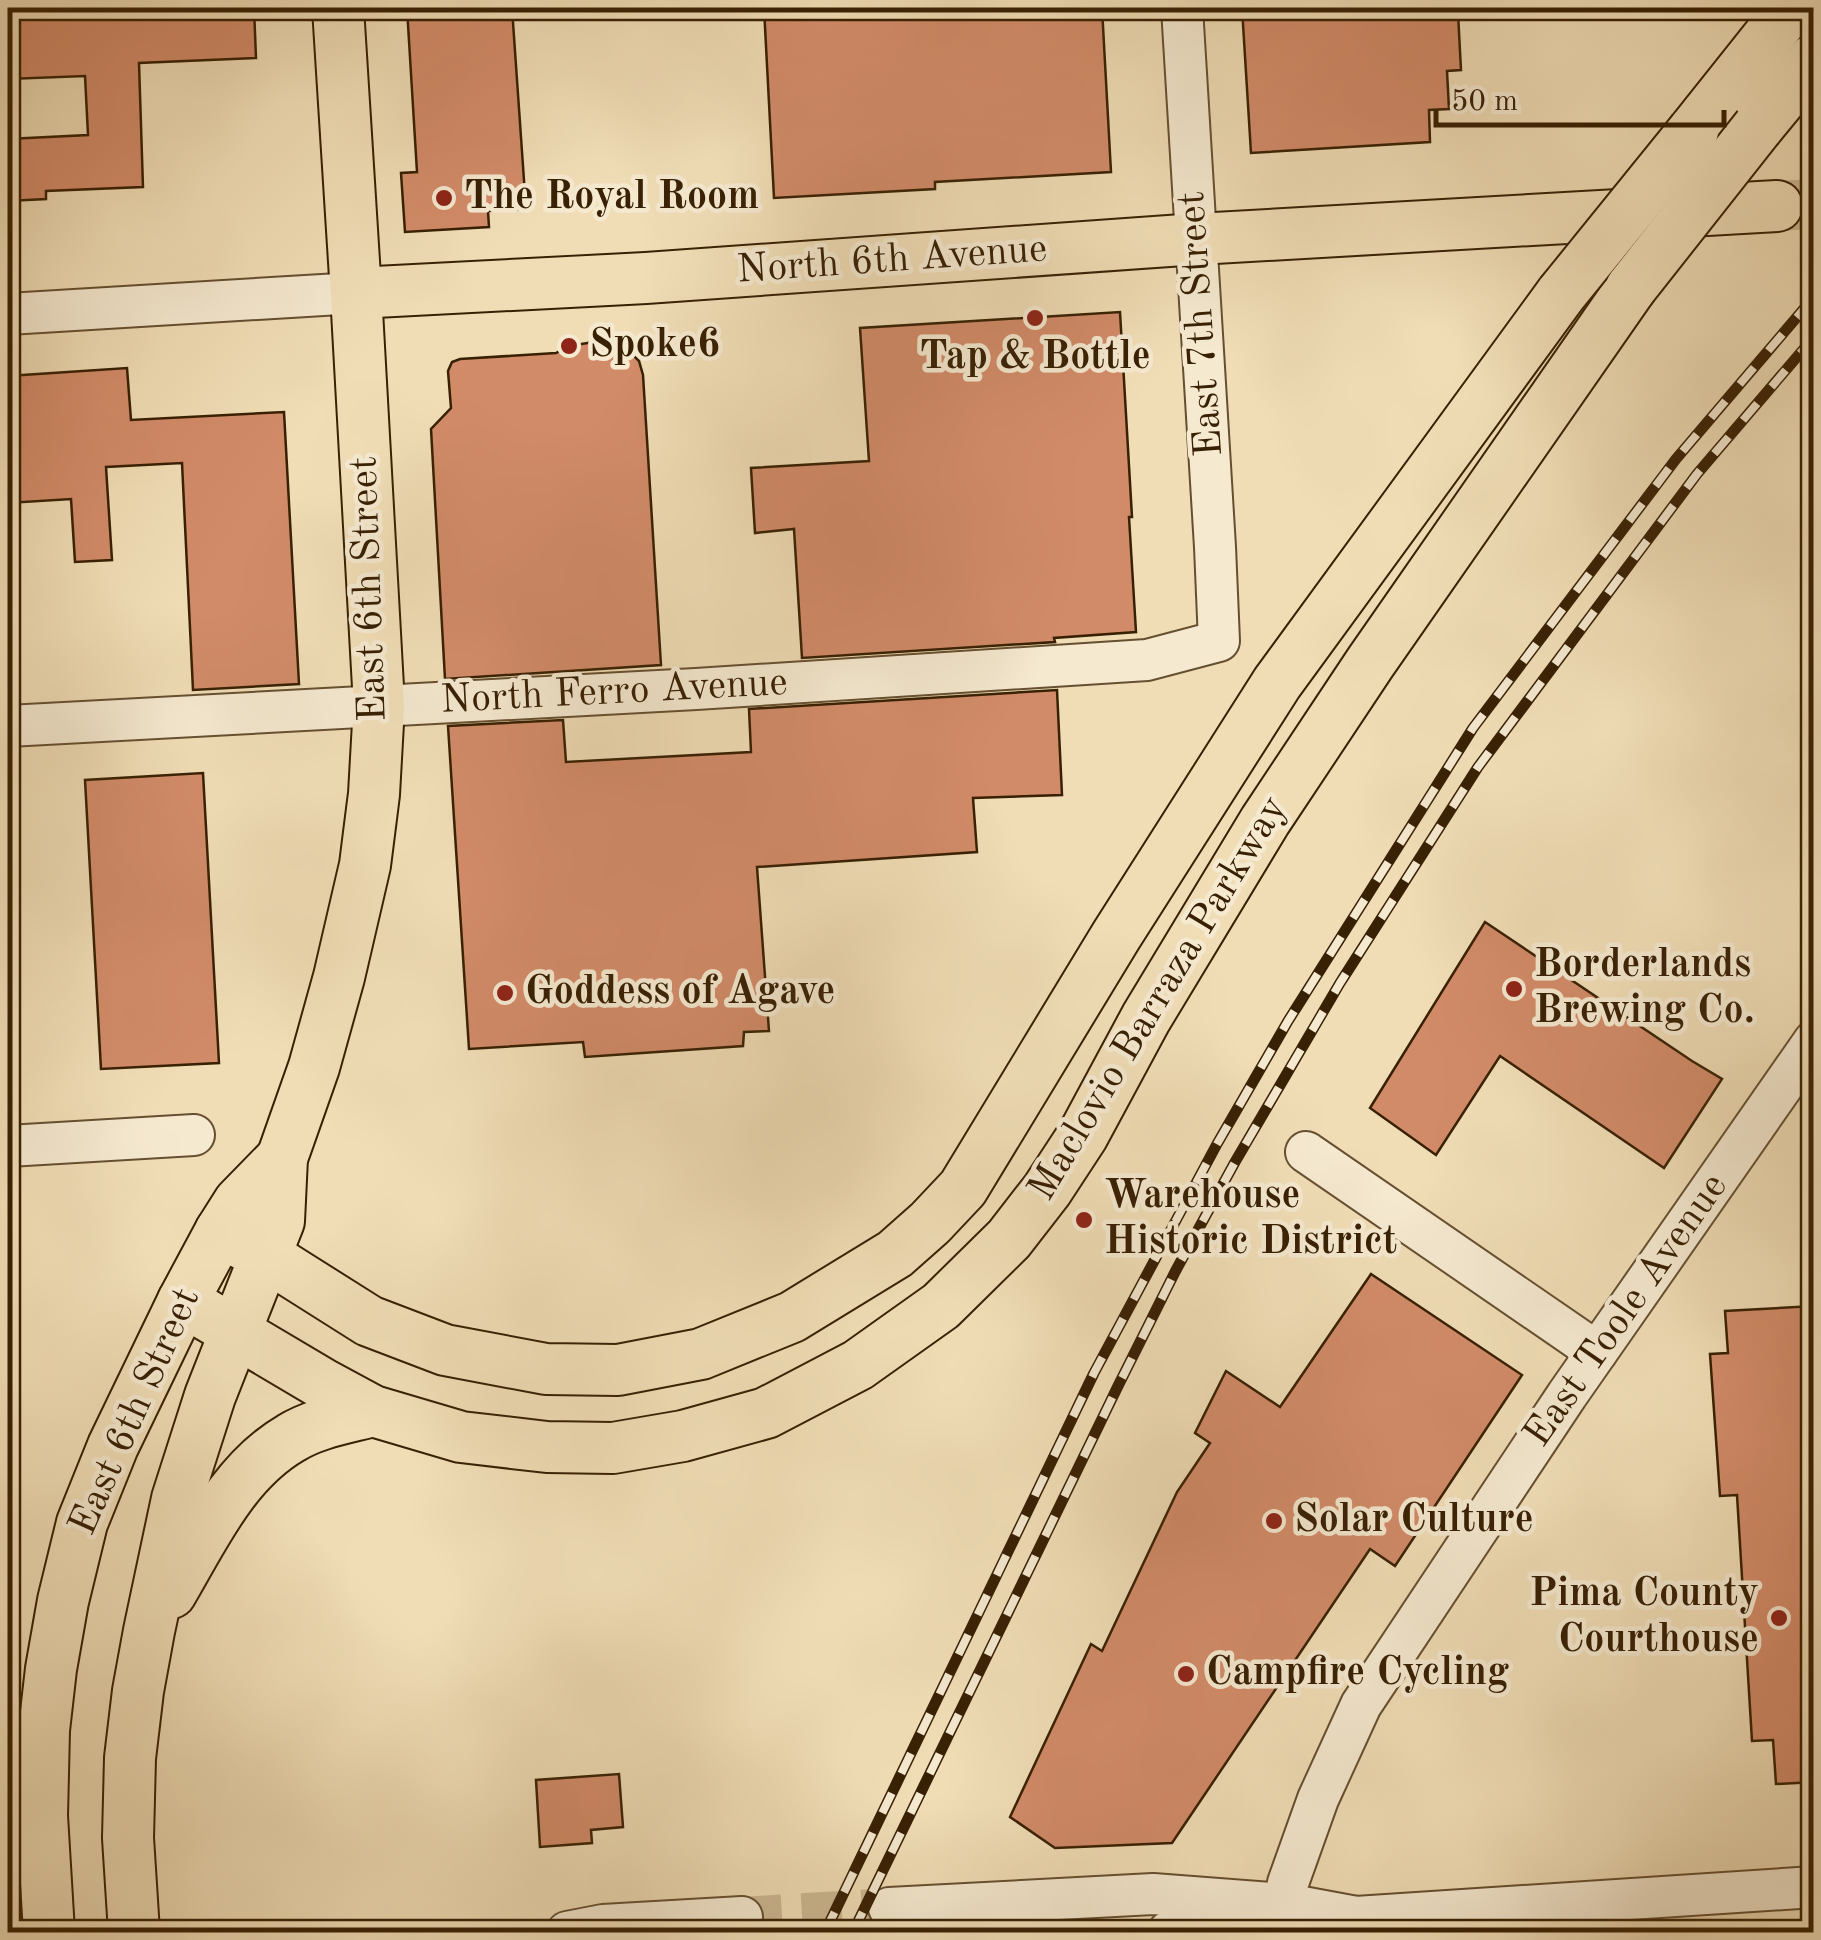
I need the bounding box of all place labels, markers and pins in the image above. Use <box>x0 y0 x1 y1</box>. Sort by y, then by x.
place label: The Royal Room <box>464 178 759 218</box>
marker: The Royal Room <box>433 187 455 209</box>
marker: Tap & Bottle <box>1024 307 1046 329</box>
place label: Spoke6 <box>589 326 720 366</box>
marker: Spoke6 <box>558 335 580 357</box>
place label: Tap & Bottle <box>919 338 1151 378</box>
place label: Borderlands Brewing Co. <box>1534 946 1755 1032</box>
place label: Goddess of Agave <box>525 973 835 1013</box>
marker: Borderlands Brewing Co. <box>1503 978 1525 1000</box>
marker: Goddess of Agave <box>494 982 516 1004</box>
place label: Warehouse Historic District <box>1104 1177 1397 1263</box>
marker: Warehouse Historic District <box>1073 1209 1095 1231</box>
place label: Solar Culture <box>1294 1501 1534 1541</box>
marker: Solar Culture <box>1263 1510 1285 1532</box>
place label: Pima County Courthouse <box>1529 1575 1759 1661</box>
marker: Pima County Courthouse <box>1768 1607 1790 1629</box>
place label: Campfire Cycling <box>1206 1654 1509 1694</box>
marker: Campfire Cycling <box>1175 1663 1197 1685</box>

